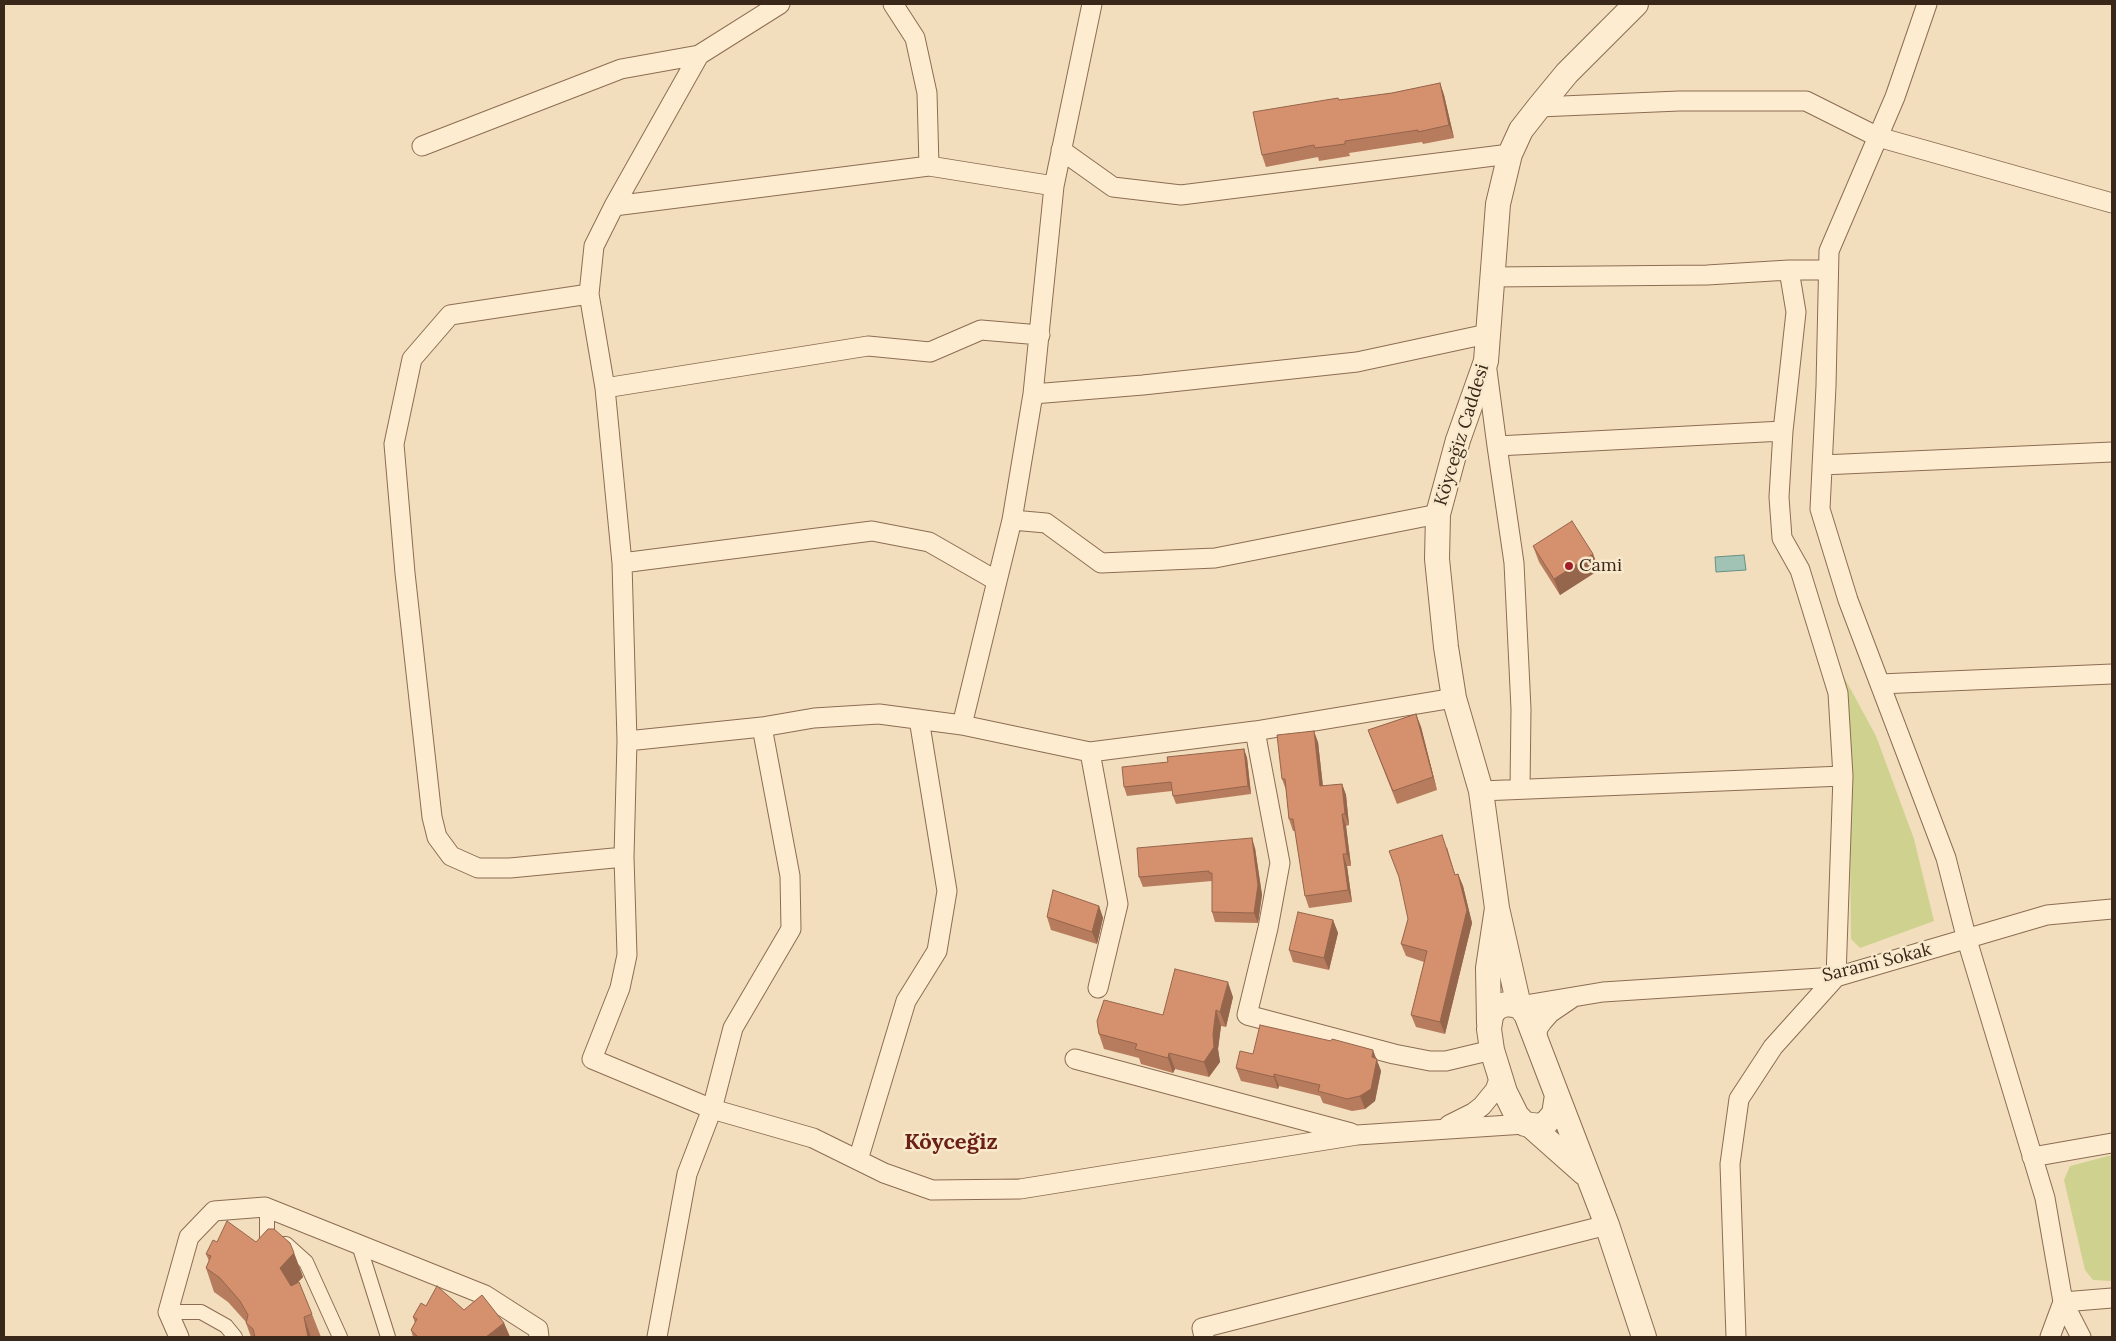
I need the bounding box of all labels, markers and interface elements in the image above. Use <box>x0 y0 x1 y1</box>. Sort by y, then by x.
street label: Köyceğiz Caddesi <box>1430 362 1494 508</box>
place label: Cami <box>1579 555 1622 577</box>
marker: Cami <box>1563 560 1575 572</box>
street label: Sarami Sokak <box>1820 939 1934 987</box>
district label: Köyceğiz <box>904 1130 998 1156</box>

